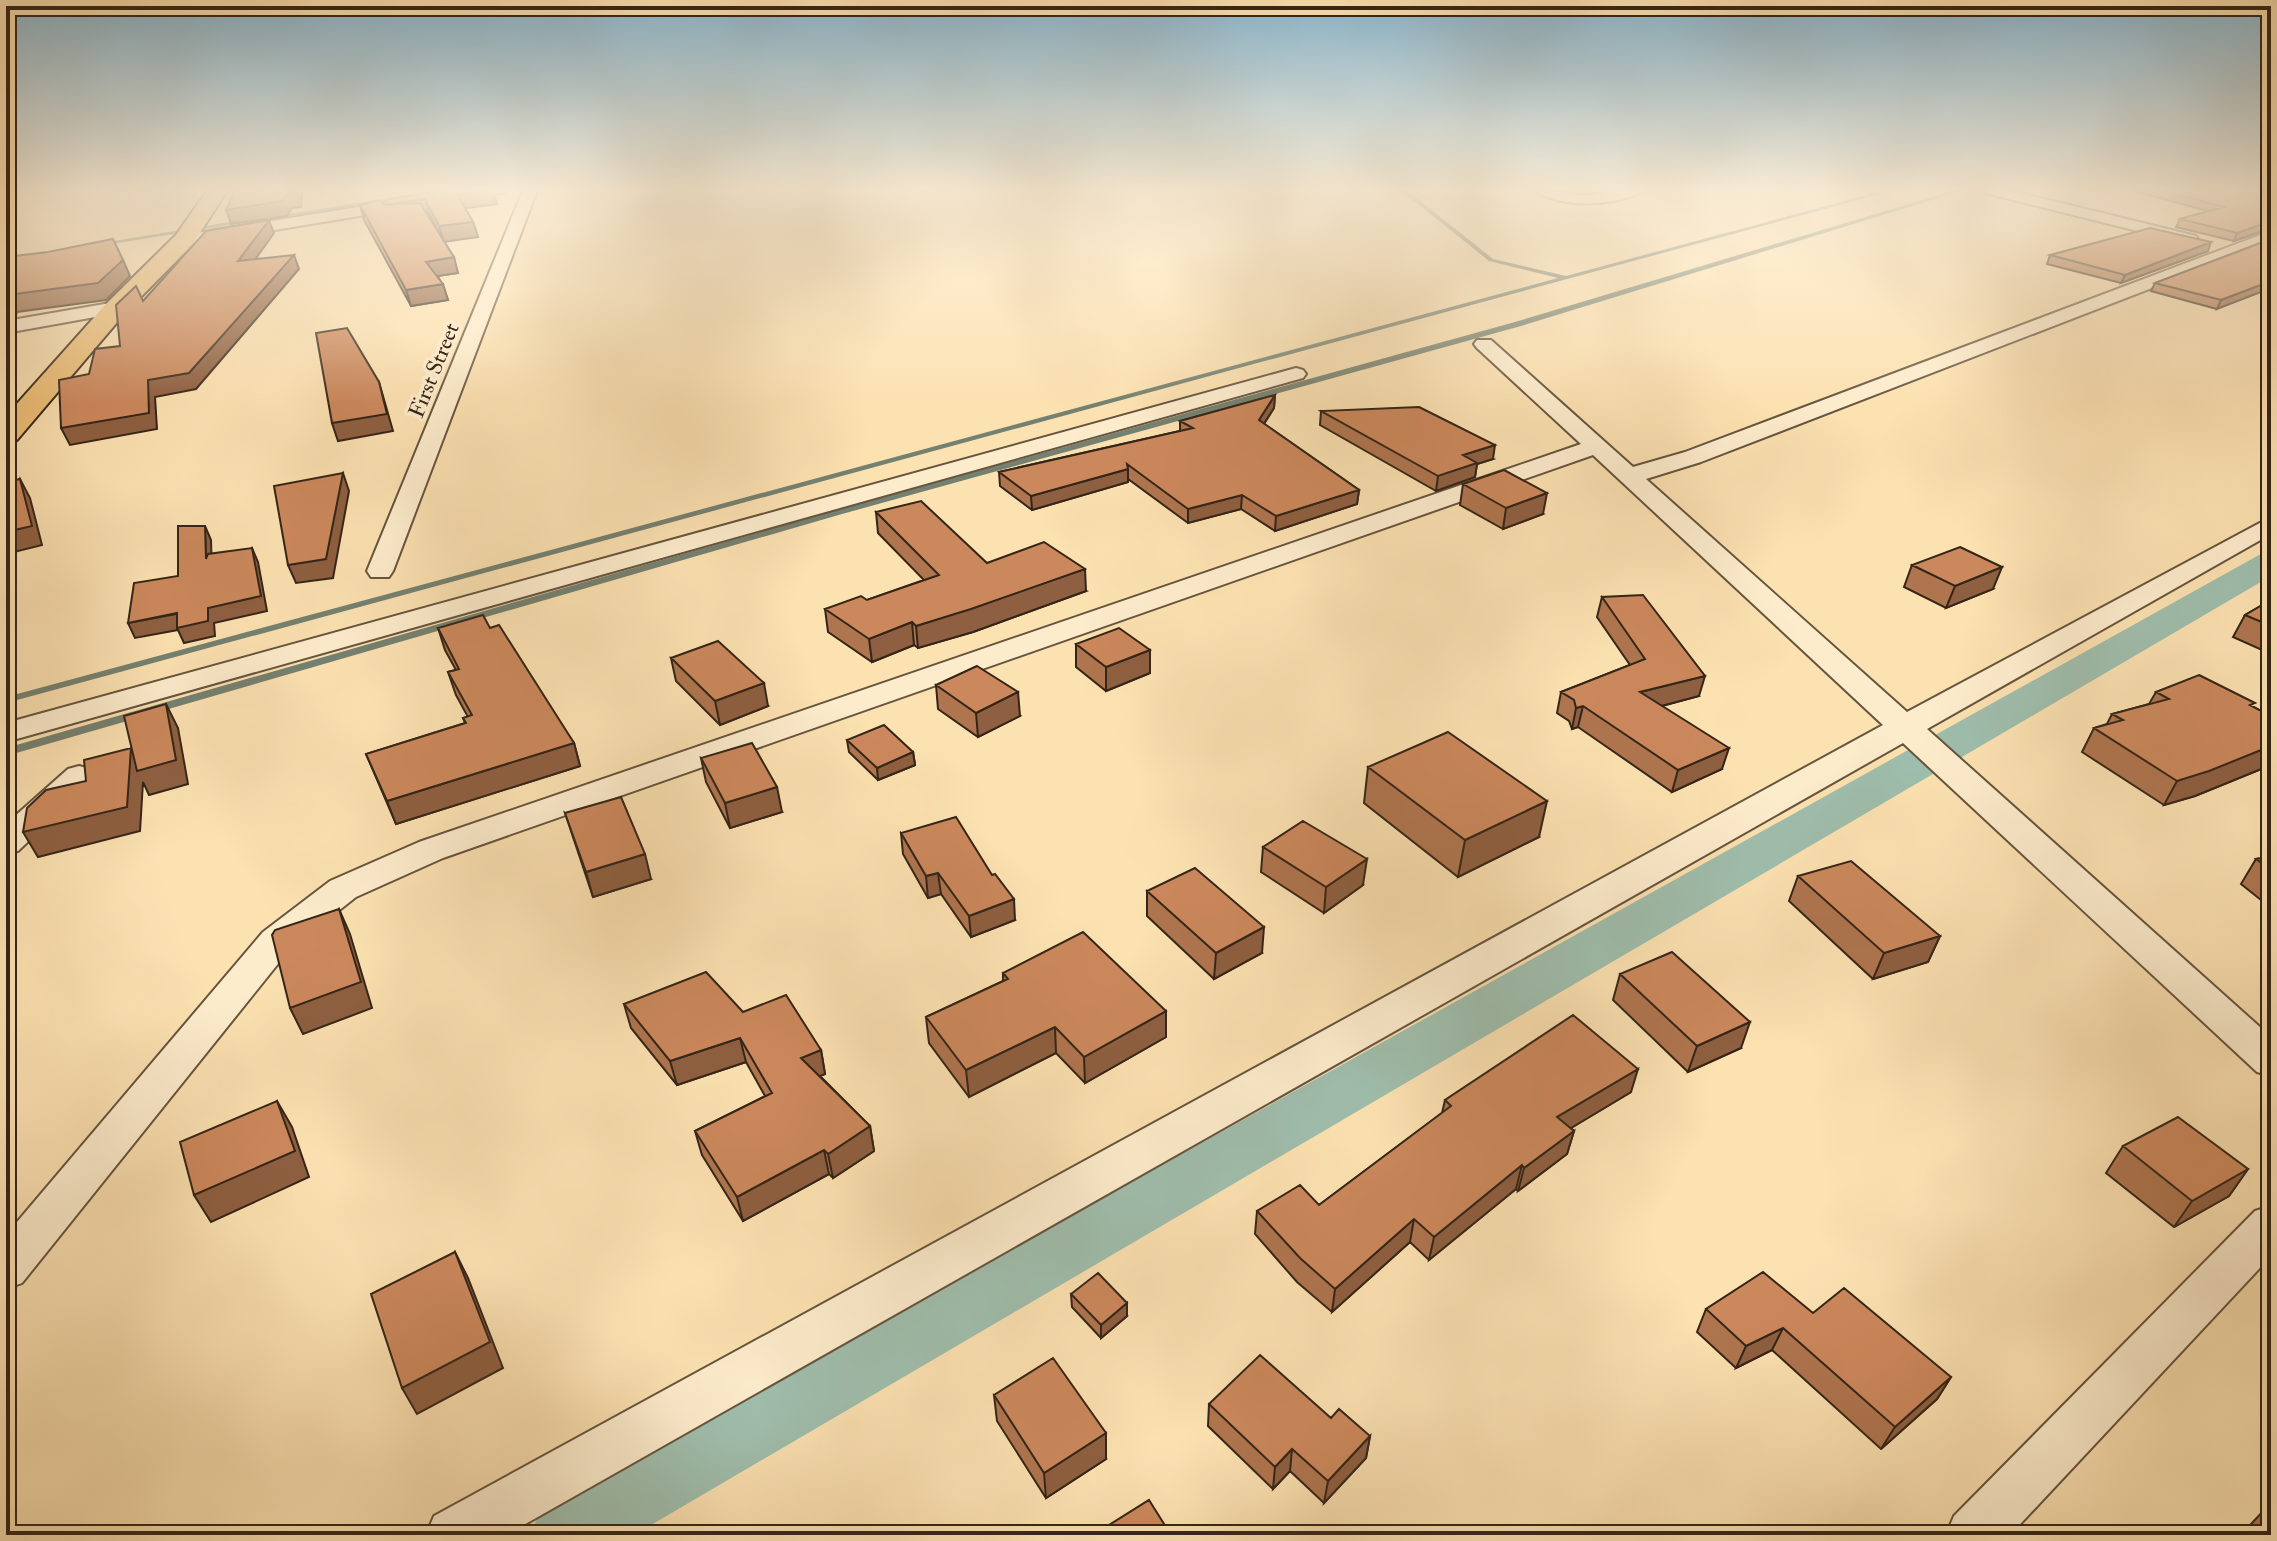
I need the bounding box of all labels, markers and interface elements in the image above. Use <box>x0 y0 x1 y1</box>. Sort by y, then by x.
street label: First Street <box>402 319 466 422</box>

